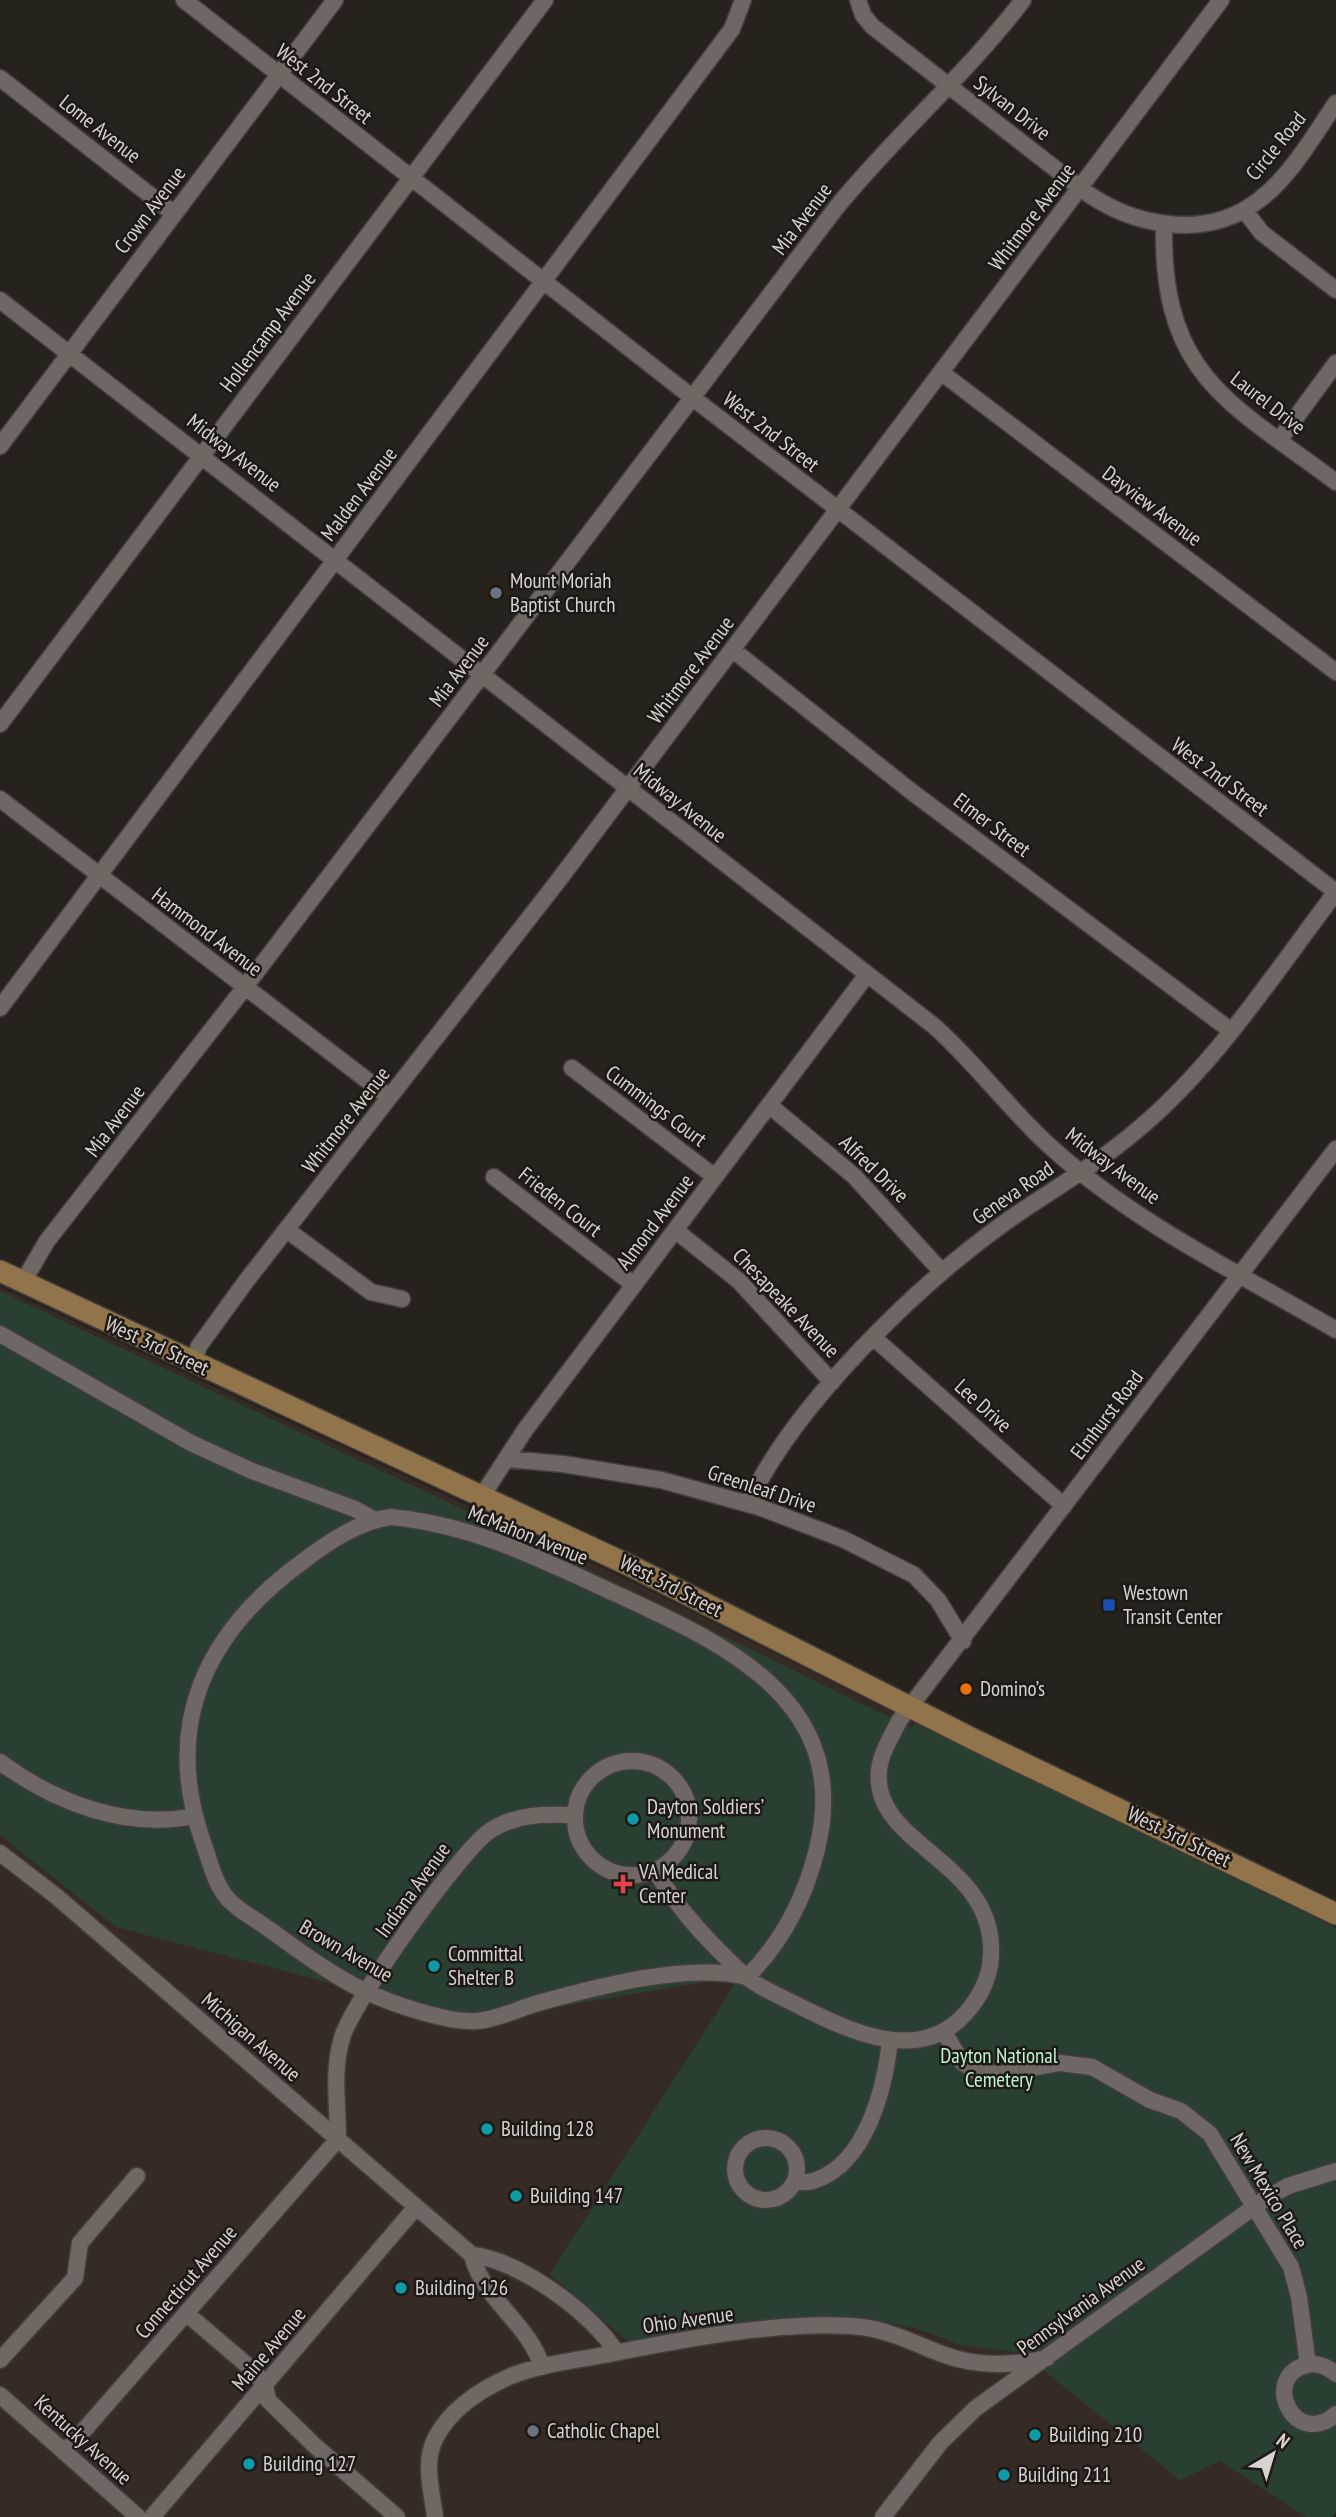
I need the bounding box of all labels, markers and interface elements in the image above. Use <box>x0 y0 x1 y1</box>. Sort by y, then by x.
street label: West 2nd Street <box>271 38 378 130</box>
street label: Sylvan Drive <box>968 69 1056 146</box>
street label: Lome Avenue <box>54 88 147 169</box>
street label: Circle Road <box>1240 106 1312 186</box>
street label: Whitmore Avenue <box>982 158 1081 276</box>
street label: Crown Avenue <box>108 161 191 259</box>
street label: Mia Avenue <box>766 177 837 260</box>
street label: Hollencamp Avenue <box>214 266 322 397</box>
street label: Laurel Drive <box>1225 365 1311 440</box>
street label: West 2nd Street <box>718 386 825 478</box>
street label: Midway Avenue <box>182 407 287 498</box>
street label: Malden Avenue <box>315 441 403 546</box>
street label: Dayview Avenue <box>1097 459 1207 552</box>
place label: Mount Moriah Baptist Church <box>510 567 616 618</box>
marker: Mount Moriah Baptist Church <box>488 585 504 601</box>
street label: Whitmore Avenue <box>641 611 740 729</box>
street label: Mia Avenue <box>423 629 494 712</box>
street label: West 2nd Street <box>1166 731 1275 822</box>
street label: Midway Avenue <box>628 757 732 848</box>
street label: Elmer Street <box>948 787 1037 863</box>
street label: Hammond Avenue <box>147 881 268 982</box>
street label: Cummings Court <box>600 1059 712 1152</box>
street label: Whitmore Avenue <box>296 1061 396 1178</box>
street label: Mia Avenue <box>79 1079 150 1162</box>
street label: Midway Avenue <box>1060 1121 1166 1210</box>
street label: Alfred Drive <box>834 1129 915 1208</box>
street label: Geneva Road <box>967 1155 1059 1230</box>
street label: Frieden Court <box>513 1161 608 1243</box>
street label: Almond Avenue <box>610 1169 699 1275</box>
street label: Chesapeake Avenue <box>727 1242 846 1363</box>
street label: West 3rd Street <box>101 1310 214 1381</box>
street label: Elmhurst Road <box>1064 1365 1149 1465</box>
street label: Lee Drive <box>949 1373 1017 1438</box>
street label: Greenleaf Drive <box>705 1458 820 1519</box>
street label: McMahon Avenue <box>464 1498 592 1571</box>
street label: West 3rd Street <box>615 1548 727 1623</box>
place label: Westown Transit Center <box>1123 1579 1223 1630</box>
marker: Westown Transit Center <box>1101 1597 1117 1613</box>
place label: Domino’s <box>980 1675 1045 1702</box>
marker: Domino’s <box>958 1681 974 1697</box>
place label: Dayton Soldiers’ Monument <box>647 1793 764 1844</box>
street label: West 3rd Street <box>1123 1800 1235 1873</box>
marker: Dayton Soldiers’ Monument <box>625 1811 641 1827</box>
street label: Indiana Avenue <box>369 1837 456 1942</box>
place label: VA Medical Center <box>638 1858 718 1909</box>
marker: VA Medical Center <box>613 1874 633 1894</box>
street label: Brown Avenue <box>295 1913 398 1988</box>
place label: Committal Shelter B <box>448 1940 523 1991</box>
marker: Committal Shelter B <box>426 1958 442 1974</box>
street label: Michigan Avenue <box>196 1986 307 2087</box>
park label: Dayton National Cemetery <box>940 2042 1058 2093</box>
place label: Building 128 <box>501 2115 594 2142</box>
marker: Building 128 <box>479 2121 495 2137</box>
street label: New Mexico Place <box>1224 2128 1315 2254</box>
place label: Building 147 <box>530 2182 623 2209</box>
marker: Building 147 <box>508 2188 524 2204</box>
street label: Connecticut Avenue <box>129 2219 242 2344</box>
street label: Pennsylvania Avenue <box>1011 2250 1150 2361</box>
place label: Building 126 <box>415 2274 508 2301</box>
marker: Building 126 <box>393 2280 409 2296</box>
street label: Ohio Avenue <box>641 2300 735 2339</box>
street label: Maine Avenue <box>226 2301 311 2396</box>
street label: Kentucky Avenue <box>29 2389 138 2491</box>
place label: Catholic Chapel <box>547 2417 660 2444</box>
north arrow <box>1238 2419 1308 2489</box>
place label: Building 210 <box>1049 2421 1142 2448</box>
marker: Catholic Chapel <box>525 2423 541 2439</box>
marker: Building 210 <box>1027 2427 1043 2443</box>
text: N <box>1272 2428 1295 2453</box>
place label: Building 127 <box>263 2450 356 2477</box>
marker: Building 127 <box>241 2456 257 2472</box>
place label: Building 211 <box>1018 2461 1111 2488</box>
marker: Building 211 <box>996 2467 1012 2483</box>

